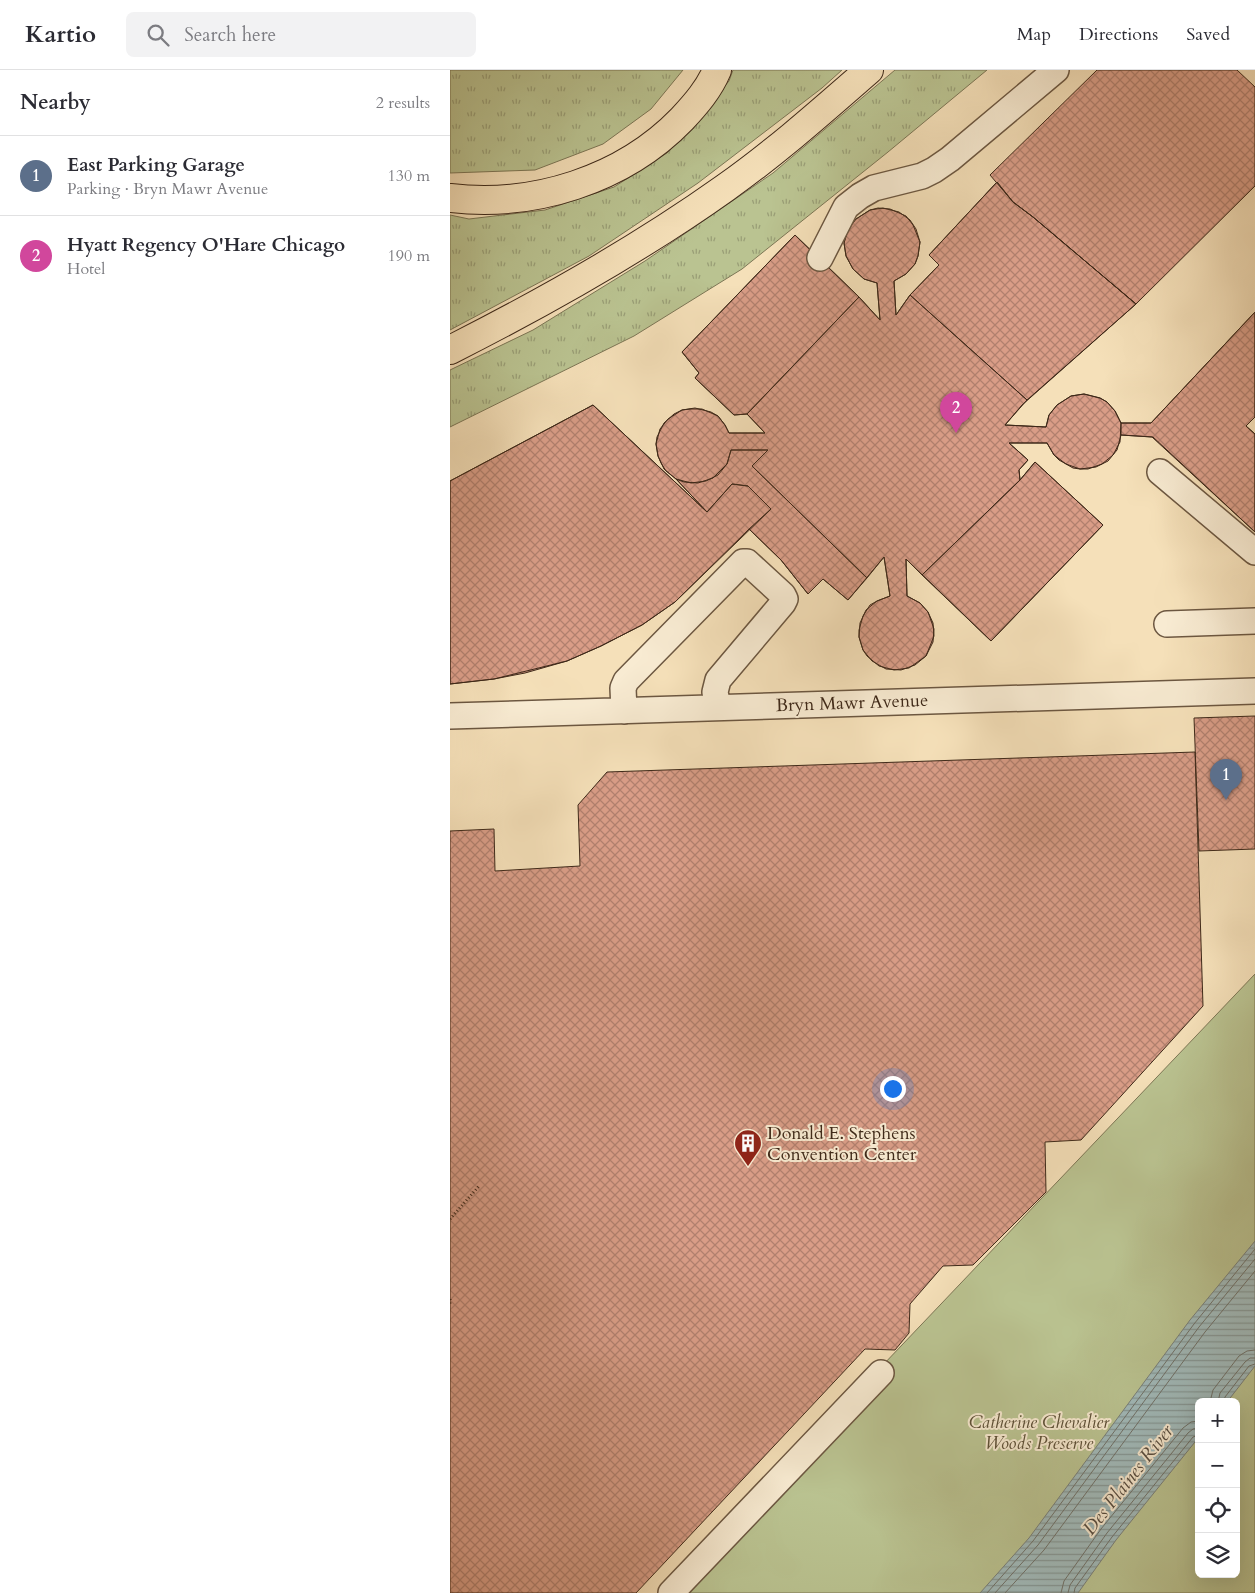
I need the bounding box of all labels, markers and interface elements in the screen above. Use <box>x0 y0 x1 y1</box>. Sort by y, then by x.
search box <box>126 12 476 57</box>
text: Kartio <box>25 18 96 51</box>
icon: search <box>144 21 172 49</box>
text: Search here <box>184 22 276 48</box>
text: Map <box>1017 22 1051 47</box>
text: Directions <box>1079 22 1158 47</box>
text: Saved <box>1186 22 1230 47</box>
text: Nearby <box>20 88 91 117</box>
text: 2 results <box>376 92 430 114</box>
text: East Parking Garage <box>67 152 245 178</box>
text: 1 <box>32 165 40 187</box>
text: 130 m <box>388 165 430 187</box>
text: Parking · Bryn Mawr Avenue <box>67 178 268 200</box>
text: Hyatt Regency O'Hare Chicago <box>67 232 345 258</box>
text: 2 <box>32 245 40 267</box>
text: 190 m <box>388 245 430 267</box>
text: Hotel <box>67 258 105 280</box>
pin: 2 <box>940 392 972 433</box>
street label: Bryn Mawr Avenue <box>775 688 929 718</box>
pin: 1 <box>1210 759 1242 800</box>
your location <box>880 1076 906 1102</box>
place label: Donald E. Stephens Convention Center <box>767 1121 917 1167</box>
building icon: Donald E. Stephens Convention Center <box>733 1128 763 1167</box>
map controls <box>1195 1398 1240 1578</box>
button: + <box>1195 1398 1240 1443</box>
park label: Catherine Chevalier Woods Preserve <box>969 1410 1110 1456</box>
water label: Des Plaines River <box>1077 1419 1180 1541</box>
button: − <box>1195 1443 1240 1488</box>
button: locate <box>1195 1488 1240 1533</box>
button: layers <box>1195 1533 1240 1578</box>

